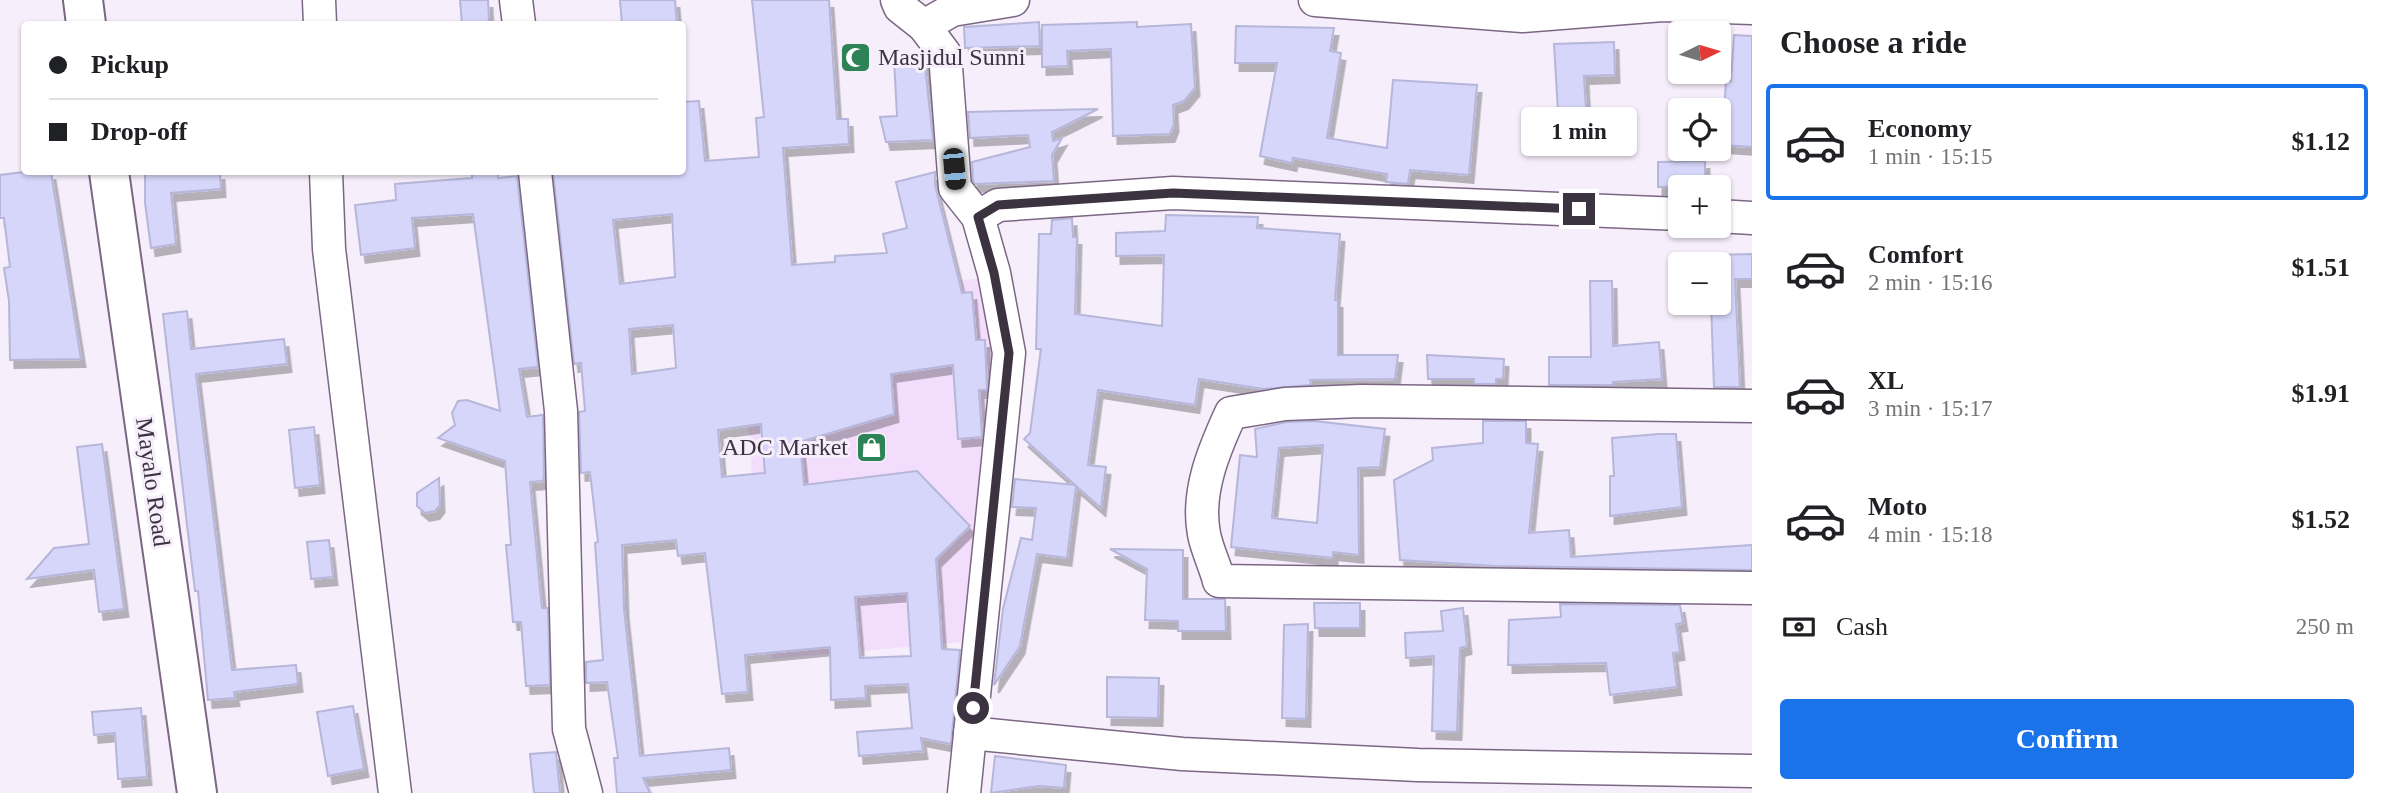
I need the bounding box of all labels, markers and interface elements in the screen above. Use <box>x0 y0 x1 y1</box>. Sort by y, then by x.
north arrow <box>1668 21 1731 84</box>
map controls <box>1668 21 1731 315</box>
text: Choose a ride <box>1780 24 1967 60</box>
mosque icon: Masjidul Sunni <box>838 40 872 74</box>
place label: Masjidul Sunni <box>878 44 1026 70</box>
text: Pickup <box>91 50 169 79</box>
button: locate <box>1668 98 1731 161</box>
callout: 1 min <box>1521 108 1637 156</box>
icon: car <box>1784 111 1847 174</box>
text: Economy <box>1868 114 1972 143</box>
text: Drop-off <box>91 117 187 146</box>
text: 1 min <box>1551 119 1607 144</box>
text: $1.12 <box>2292 127 2350 156</box>
text: 1 min · 15:15 <box>1868 144 1993 169</box>
car <box>942 147 967 191</box>
button: + <box>1668 175 1731 238</box>
route end <box>1563 193 1595 225</box>
icon: car <box>1784 237 1847 300</box>
text: Comfort <box>1868 240 1963 269</box>
button: − <box>1668 252 1731 315</box>
text: $1.51 <box>2292 253 2350 282</box>
text: 2 min · 15:16 <box>1868 270 1993 295</box>
icon: car <box>1784 363 1847 426</box>
text: XL <box>1868 366 1904 395</box>
text: $1.91 <box>2292 379 2350 408</box>
text: 3 min · 15:17 <box>1868 396 1993 421</box>
street label: Mayalo Road <box>131 416 175 548</box>
shop icon: ADC Market <box>854 430 888 464</box>
place label: ADC Market <box>722 434 848 460</box>
icon: car <box>1784 489 1847 552</box>
text: Moto <box>1868 492 1927 521</box>
text: $1.52 <box>2292 505 2350 534</box>
text: 4 min · 15:18 <box>1868 522 1993 547</box>
icon: cash <box>1780 608 1818 646</box>
text: Cash <box>1836 612 1888 641</box>
text: 250 m <box>2296 614 2354 639</box>
route start <box>957 692 989 724</box>
button: Confirm <box>1780 699 2354 779</box>

